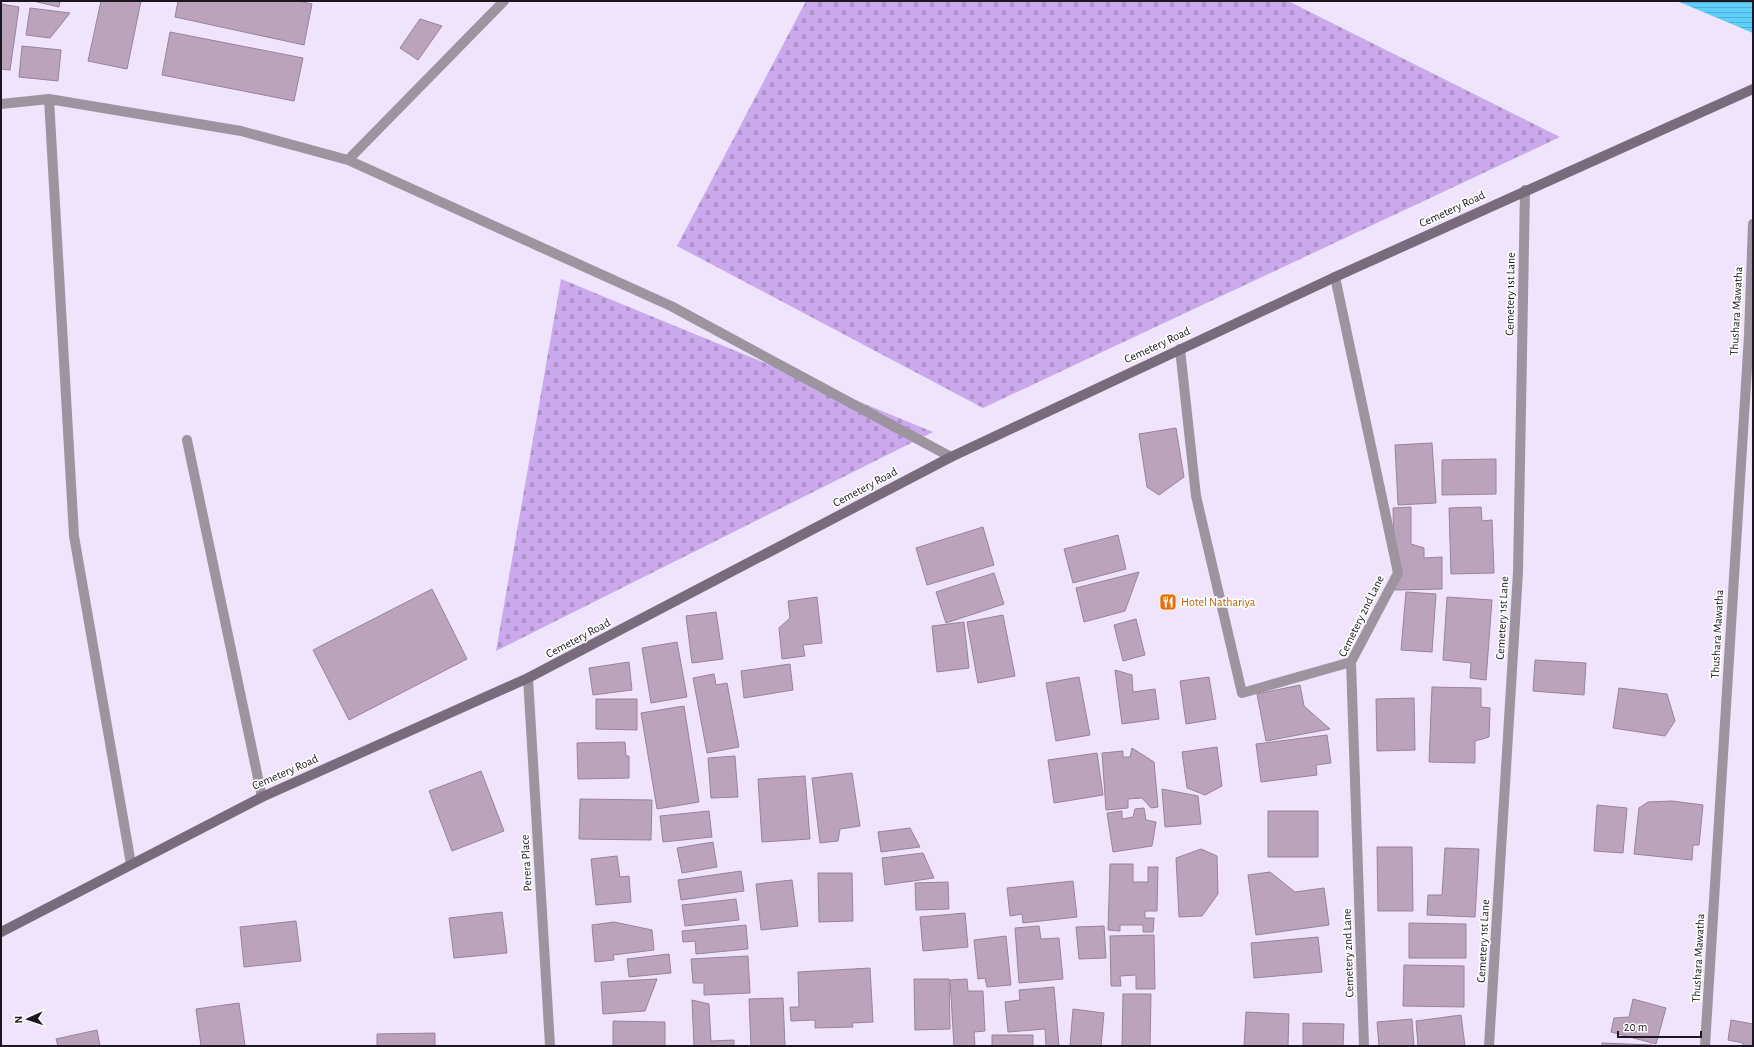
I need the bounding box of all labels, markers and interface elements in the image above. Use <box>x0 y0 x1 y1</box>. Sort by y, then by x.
street label: Cemetery Road <box>1417 189 1487 230</box>
street label: Cemetery 1st Lane <box>1503 252 1518 336</box>
street label: Thushara Mawatha <box>1728 266 1744 356</box>
street label: Cemetery Road <box>1122 325 1192 366</box>
street label: Cemetery Road <box>831 465 900 510</box>
street label: Cemetery 2nd Lane <box>1336 573 1387 659</box>
street label: Cemetery 1st Lane <box>1494 576 1511 660</box>
street label: Thushara Mawatha <box>1709 589 1725 679</box>
restaurant icon: Hotel Nathariya <box>1158 592 1178 612</box>
place label: Hotel Nathariya <box>1181 596 1256 609</box>
street label: Cemetery Road <box>544 616 613 661</box>
street label: Cemetery Road <box>250 752 320 793</box>
street label: Perera Place <box>519 834 533 892</box>
street label: Cemetery 1st Lane <box>1475 899 1492 983</box>
street label: Cemetery 2nd Lane <box>1340 908 1357 998</box>
street label: Thushara Mawatha <box>1690 913 1706 1003</box>
north arrow <box>8 999 48 1039</box>
scale bar <box>1618 1013 1701 1039</box>
text: N <box>13 1015 24 1024</box>
text: 20 m <box>1624 1021 1647 1033</box>

